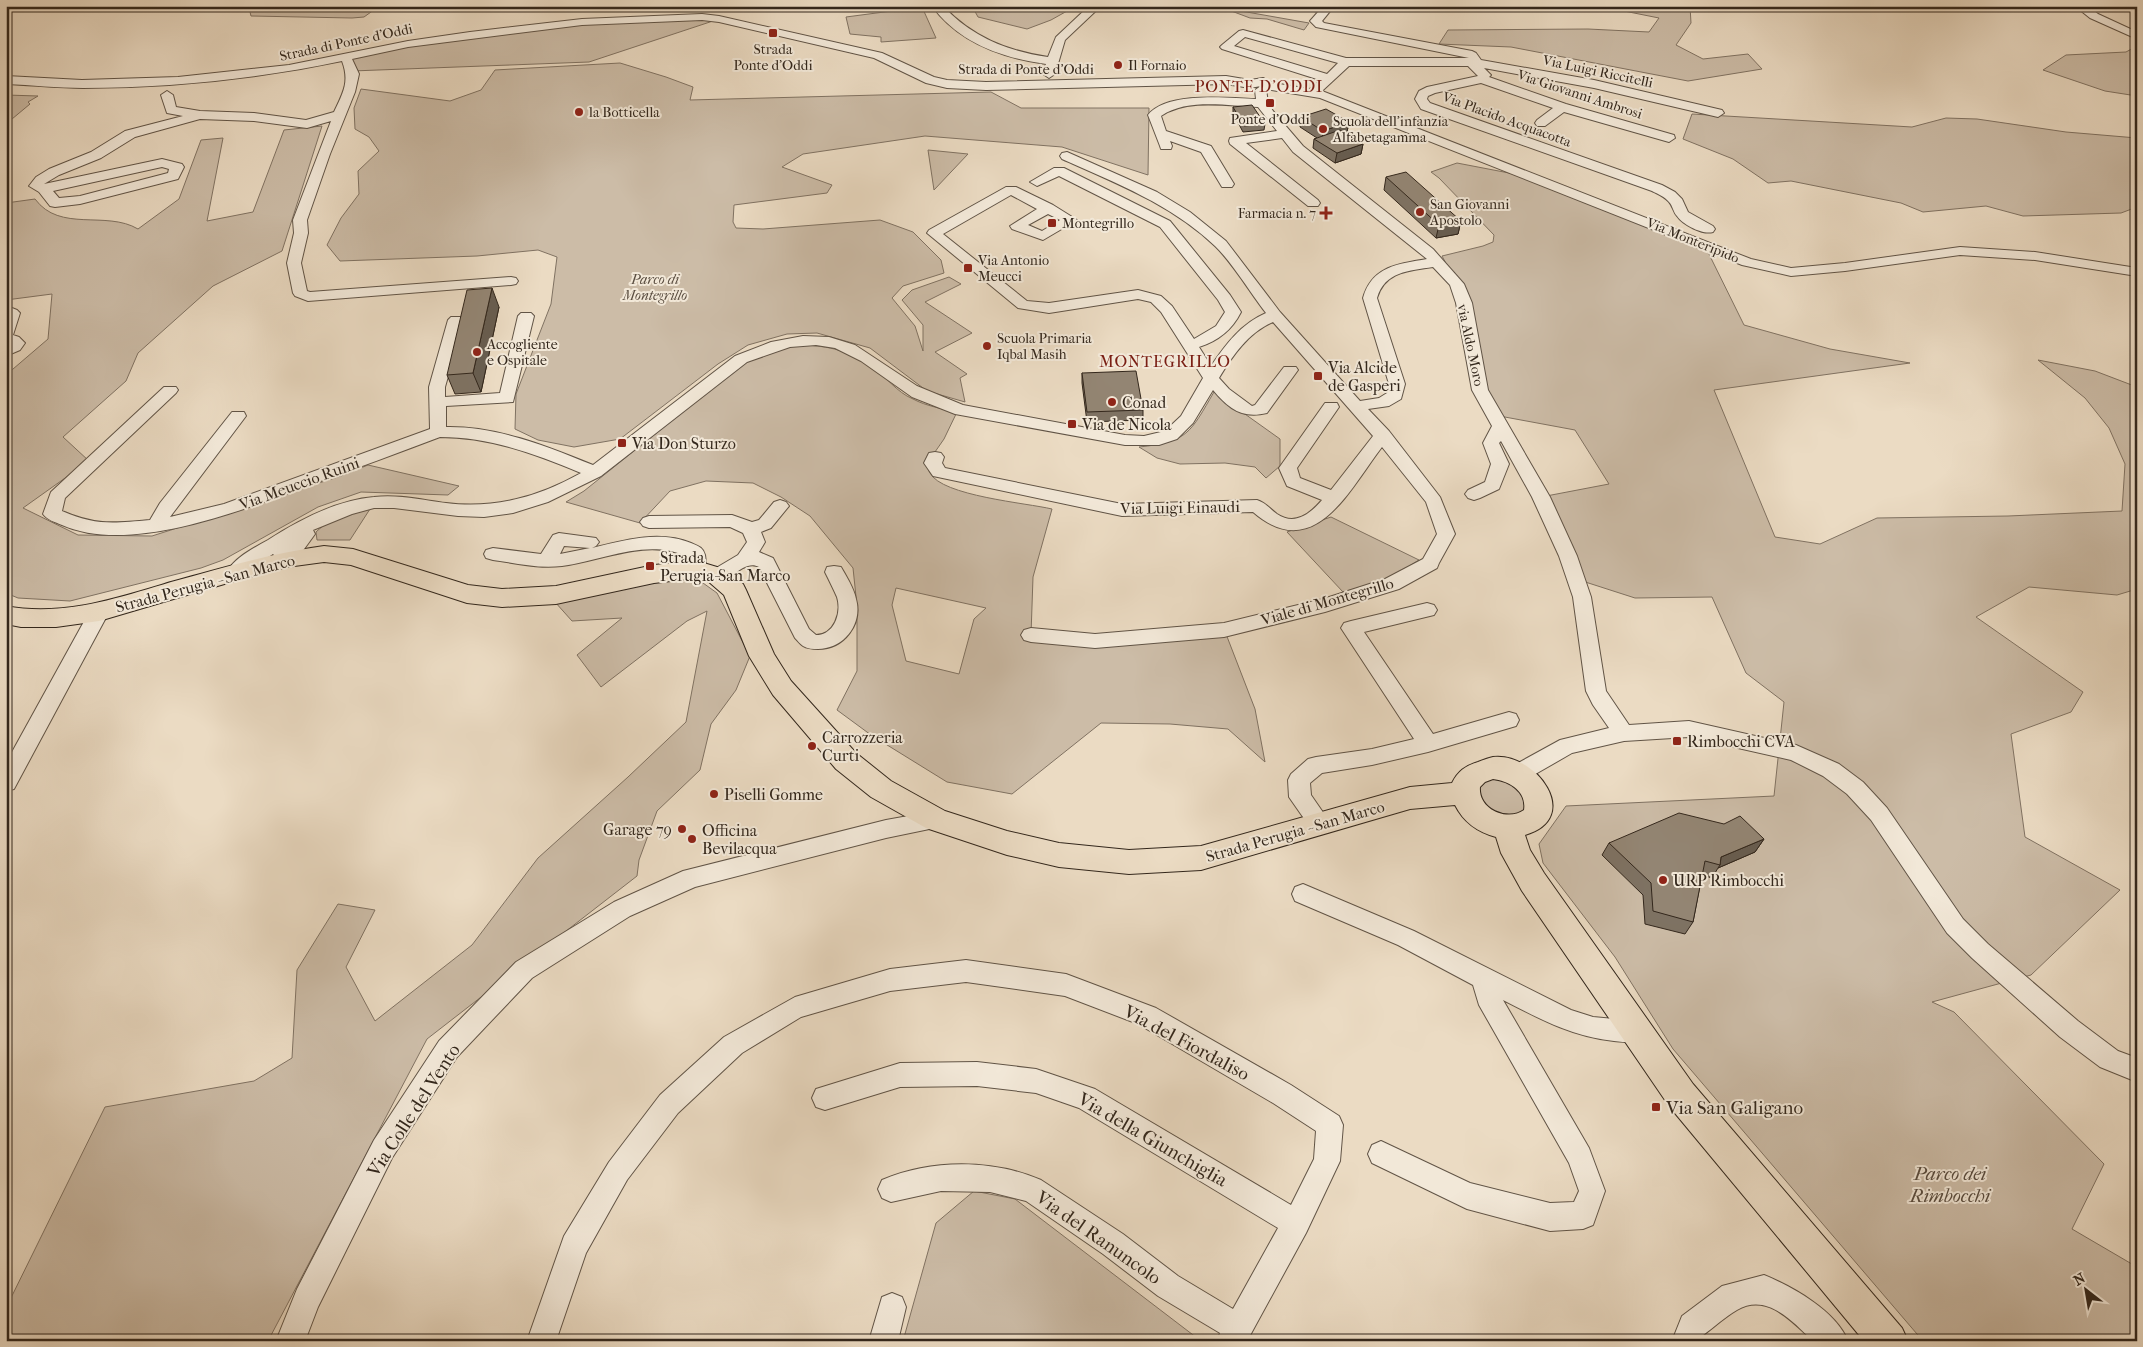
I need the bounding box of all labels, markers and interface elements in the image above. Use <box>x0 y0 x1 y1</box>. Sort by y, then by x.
street label: Strada di Ponte d'Oddi <box>278 20 414 65</box>
marker: Strada Ponte d'Oddi <box>767 27 779 39</box>
place label: Strada Ponte d'Oddi <box>733 41 813 74</box>
street label: Via Luigi Riccitelli <box>1540 51 1655 91</box>
place label: Il Fornaio <box>1128 57 1186 74</box>
marker: Il Fornaio <box>1112 59 1124 71</box>
street label: Strada di Ponte d'Oddi <box>958 61 1094 78</box>
street label: Via Giovanni Ambrosi <box>1514 66 1644 123</box>
district label: PONTE D'ODDI <box>1195 77 1323 96</box>
street label: Via Placido Acquacotta <box>1439 88 1574 151</box>
marker: Ponte d'Oddi <box>1264 97 1276 109</box>
place label: la Botticella <box>588 104 660 121</box>
marker: la Botticella <box>573 106 585 118</box>
place label: Ponte d'Oddi <box>1230 111 1310 128</box>
place label: Scuola dell'infanzia Alfabetagamma <box>1332 113 1449 146</box>
marker: Scuola dell'infanzia Alfabetagamma <box>1317 123 1329 135</box>
place label: San Giovanni Apostolo <box>1429 196 1509 229</box>
place label: Farmacia n. 7 <box>1238 205 1316 222</box>
marker: San Giovanni Apostolo <box>1414 206 1426 218</box>
marker: Farmacia n. 7 <box>1320 207 1332 219</box>
street label: Via Monteripido <box>1643 214 1742 267</box>
place label: Montegrillo <box>1062 215 1134 232</box>
marker: Montegrillo <box>1046 217 1058 229</box>
place label: Via Antonio Meucci <box>977 252 1049 285</box>
marker: Via Antonio Meucci <box>962 262 974 274</box>
park label: Parco di Montegrillo <box>622 271 687 304</box>
street label: via Aldo Moro <box>1453 302 1488 388</box>
place label: Scuola Primaria Iqbal Masih <box>997 330 1092 363</box>
place label: Accogliente e Ospitale <box>486 336 558 369</box>
marker: Scuola Primaria Iqbal Masih <box>981 340 993 352</box>
marker: Accogliente e Ospitale <box>471 346 483 358</box>
district label: MONTEGRILLO <box>1099 352 1231 371</box>
place label: Via Alcide de Gasperi <box>1327 358 1401 395</box>
marker: Via Alcide de Gasperi <box>1312 370 1324 382</box>
place label: Conad <box>1122 393 1166 412</box>
marker: Conad <box>1106 396 1118 408</box>
place label: Via de Nicola <box>1081 415 1172 434</box>
marker: Via de Nicola <box>1066 418 1078 430</box>
place label: Via Don Sturzo <box>631 434 736 453</box>
marker: Via Don Sturzo <box>616 437 628 449</box>
street label: Via Meuccio Ruini <box>235 453 362 514</box>
street label: Via Luigi Einaudi <box>1119 497 1240 518</box>
place label: Strada Perugia-San Marco <box>660 548 790 585</box>
street label: Strada Perugia - San Marco <box>113 550 297 617</box>
marker: Strada Perugia-San Marco <box>644 560 656 572</box>
street label: Viale di Montegrillo <box>1258 573 1396 630</box>
place label: Carrozzeria Curti <box>822 728 903 765</box>
place label: Rimbocchi CVA <box>1687 732 1796 751</box>
marker: Rimbocchi CVA <box>1671 735 1683 747</box>
marker: Carrozzeria Curti <box>806 740 818 752</box>
place label: Piselli Gomme <box>724 785 823 804</box>
marker: Piselli Gomme <box>708 788 720 800</box>
street label: Strada Perugia - San Marco <box>1204 797 1387 866</box>
place label: Garage 79 <box>603 820 672 839</box>
place label: Officina Bevilacqua <box>702 821 777 858</box>
marker: Garage 79 <box>676 823 688 835</box>
marker: Officina Bevilacqua <box>686 833 698 845</box>
place label: URP Rimbocchi <box>1673 871 1784 890</box>
marker: URP Rimbocchi <box>1657 874 1669 886</box>
street label: Via del Fiordaliso <box>1119 1000 1254 1085</box>
street label: Via Colle del Vento <box>362 1040 465 1182</box>
street label: Via della Giunchiglia <box>1073 1088 1231 1192</box>
place label: Via San Galigano <box>1665 1097 1803 1119</box>
marker: Via San Galigano <box>1650 1101 1662 1113</box>
park label: Parco dei Rimbocchi <box>1908 1163 1992 1207</box>
street label: Via del Ranuncolo <box>1031 1186 1166 1289</box>
north arrow <box>2060 1264 2110 1314</box>
text: N <box>2071 1269 2089 1289</box>

